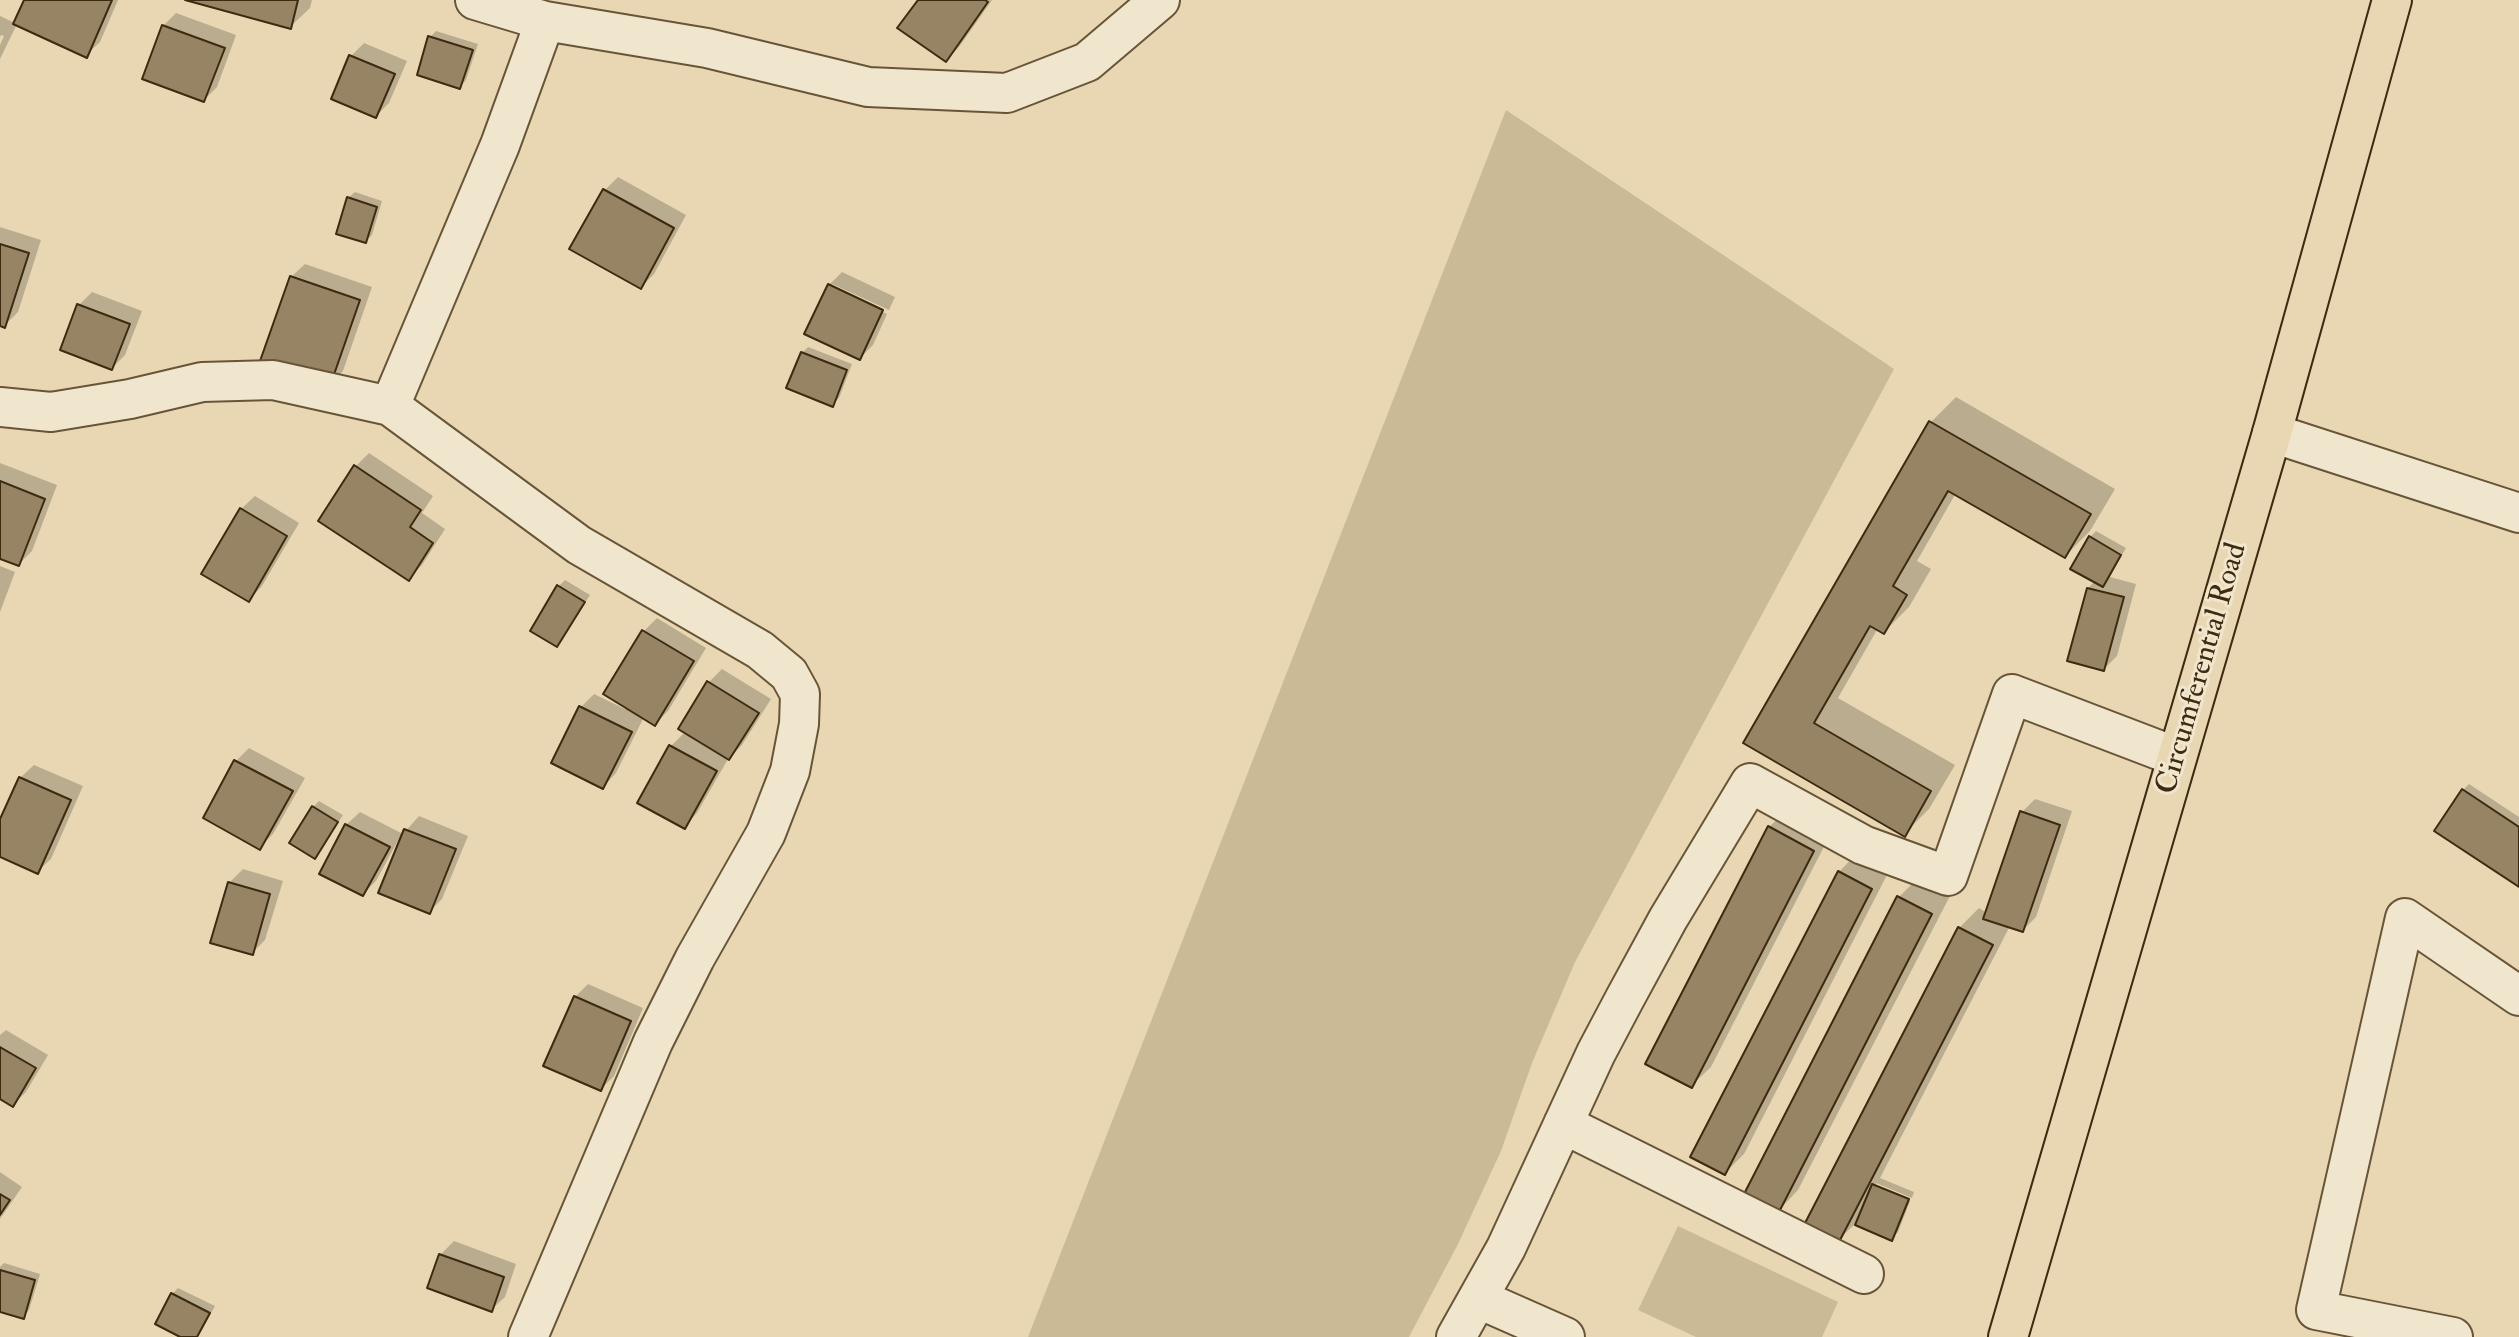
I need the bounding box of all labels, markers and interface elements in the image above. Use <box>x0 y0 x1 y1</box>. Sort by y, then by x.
street label: Circumferential Road <box>2150 539 2256 799</box>

